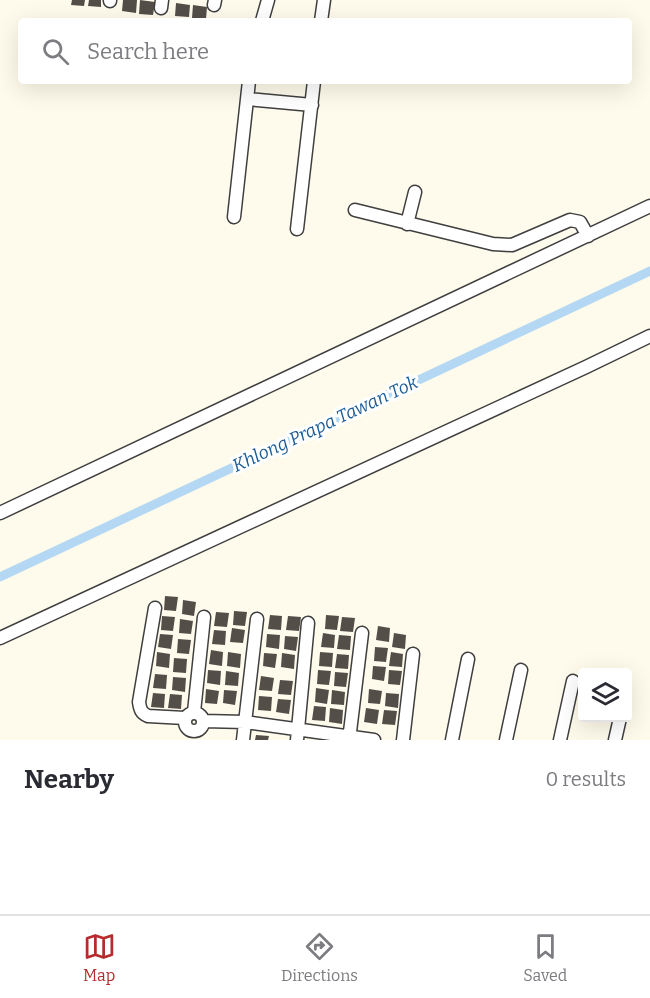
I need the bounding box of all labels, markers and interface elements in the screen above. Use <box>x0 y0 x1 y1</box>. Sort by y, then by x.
search box <box>18 18 632 84</box>
icon: search <box>39 35 72 68</box>
text: Search here <box>87 38 209 65</box>
water label: Khlong Prapa Tawan Tok <box>229 371 421 477</box>
map controls <box>578 668 632 722</box>
button: layers <box>578 668 632 722</box>
text: Nearby <box>24 764 114 795</box>
text: 0 results <box>546 767 626 791</box>
tab: Map <box>83 930 116 985</box>
tab: Directions <box>281 930 358 985</box>
tab: Saved <box>523 930 567 985</box>

